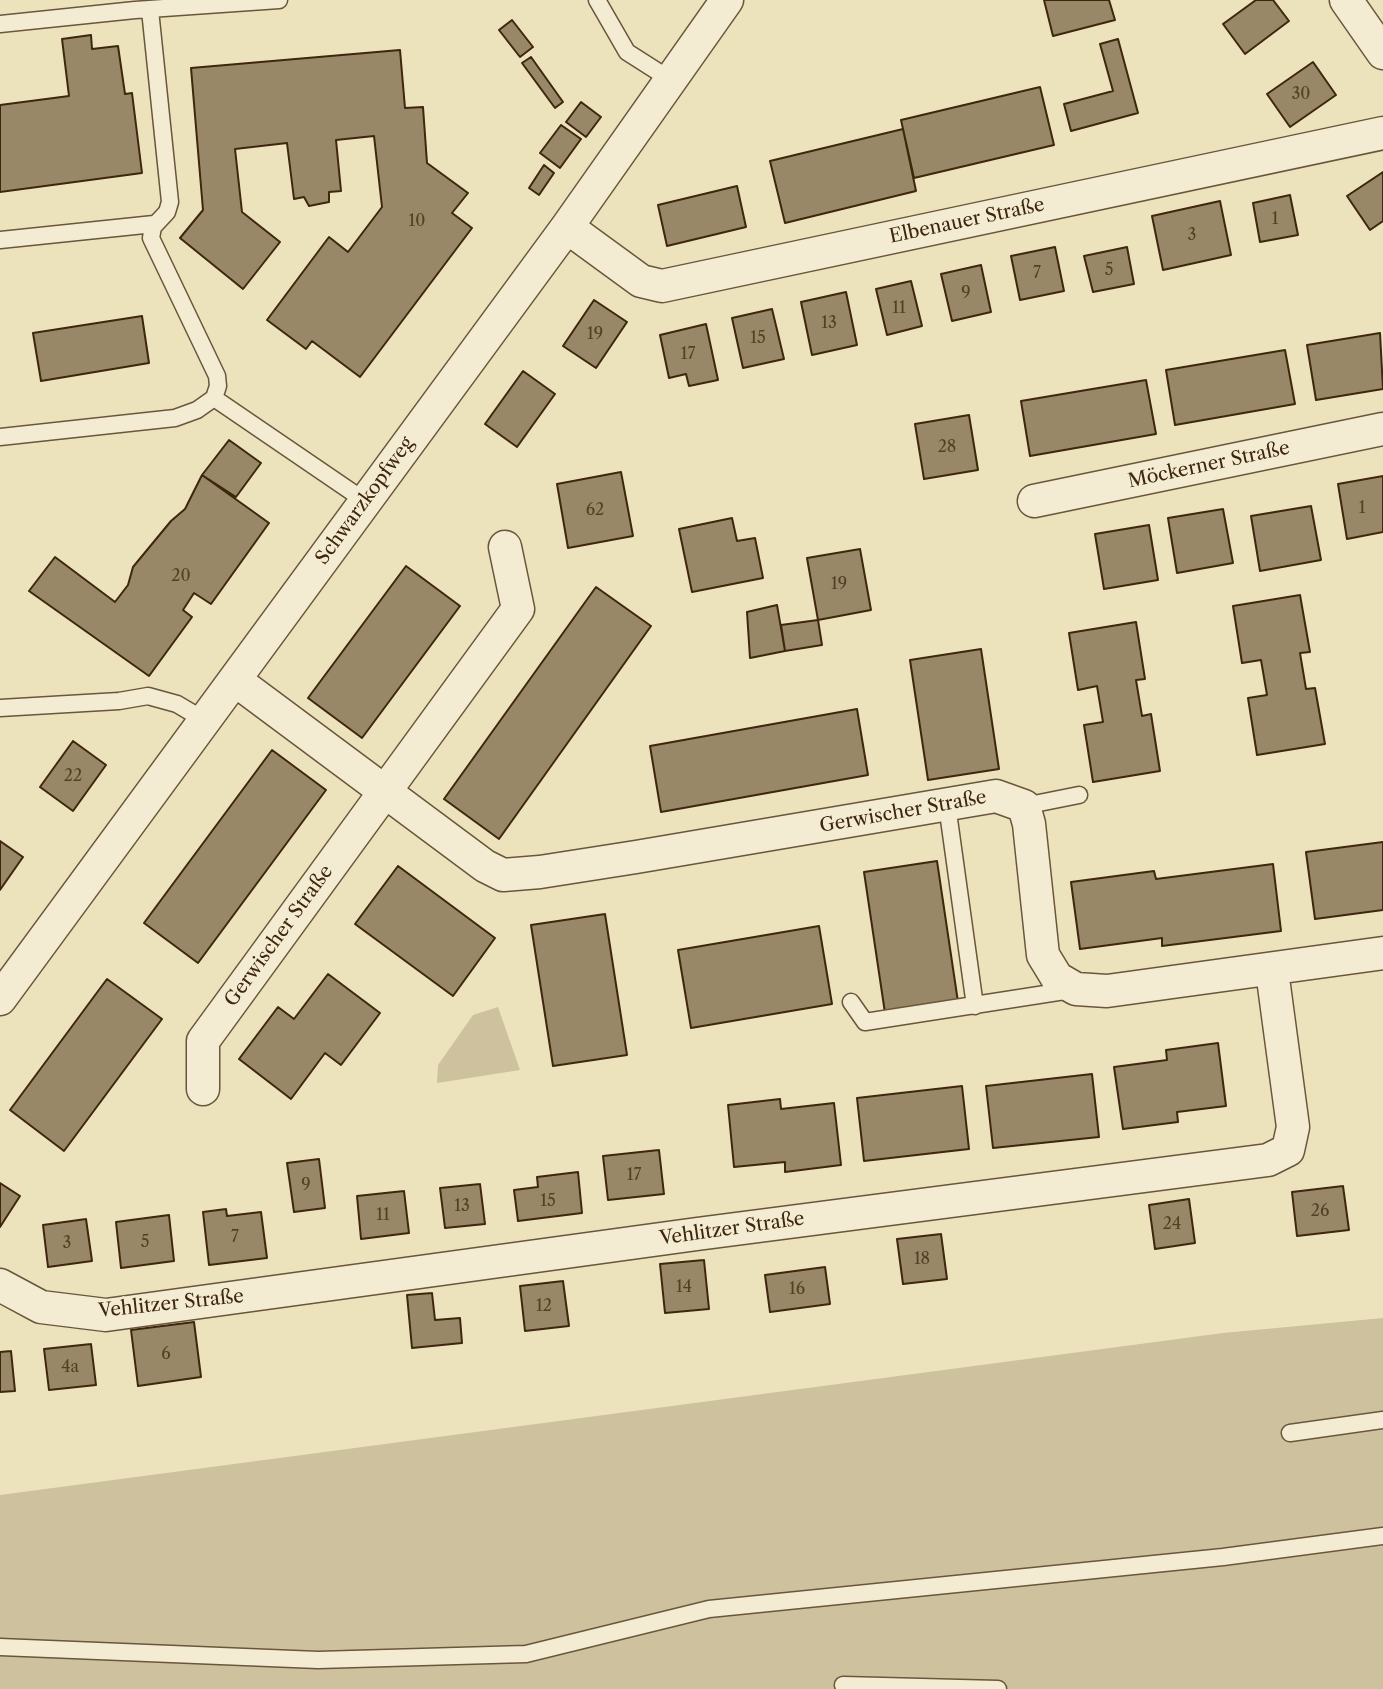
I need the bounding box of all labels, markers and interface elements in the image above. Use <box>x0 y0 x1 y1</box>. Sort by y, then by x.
house number: 30 <box>1292 84 1310 104</box>
street label: Elbenauer Straße <box>887 193 1047 249</box>
house number: 1 <box>1272 209 1278 229</box>
house number: 10 <box>409 211 425 231</box>
house number: 3 <box>1188 225 1196 245</box>
house number: 5 <box>1105 260 1113 280</box>
house number: 7 <box>1033 263 1041 283</box>
house number: 9 <box>961 283 971 303</box>
house number: 11 <box>892 298 906 318</box>
house number: 13 <box>821 313 837 333</box>
house number: 19 <box>587 324 603 344</box>
house number: 15 <box>750 328 766 348</box>
house number: 17 <box>681 344 695 364</box>
street label: Schwarzkopfweg <box>311 433 419 569</box>
house number: 28 <box>938 437 956 457</box>
street label: Möckerner Straße <box>1126 437 1292 493</box>
house number: 1 <box>1359 498 1365 518</box>
house number: 62 <box>586 500 604 520</box>
house number: 20 <box>171 566 191 586</box>
house number: 19 <box>831 574 847 594</box>
house number: 22 <box>64 766 82 786</box>
street label: Gerwischer Straße <box>818 786 988 838</box>
street label: Gerwischer Straße <box>220 861 338 1011</box>
house number: 17 <box>627 1165 641 1185</box>
house number: 9 <box>301 1175 311 1195</box>
house number: 15 <box>540 1191 556 1211</box>
house number: 13 <box>454 1196 470 1216</box>
house number: 26 <box>1311 1201 1329 1221</box>
house number: 11 <box>376 1205 390 1225</box>
street label: Vehlitzer Straße <box>658 1208 806 1250</box>
house number: 24 <box>1163 1214 1181 1234</box>
house number: 7 <box>231 1227 239 1247</box>
house number: 5 <box>141 1232 149 1252</box>
house number: 3 <box>63 1233 71 1253</box>
house number: 18 <box>914 1249 930 1269</box>
house number: 14 <box>676 1277 692 1297</box>
house number: 16 <box>789 1279 805 1299</box>
street label: Vehlitzer Straße <box>97 1285 245 1323</box>
house number: 12 <box>536 1296 552 1316</box>
house number: 6 <box>161 1344 171 1364</box>
house number: 4a <box>61 1357 79 1377</box>

